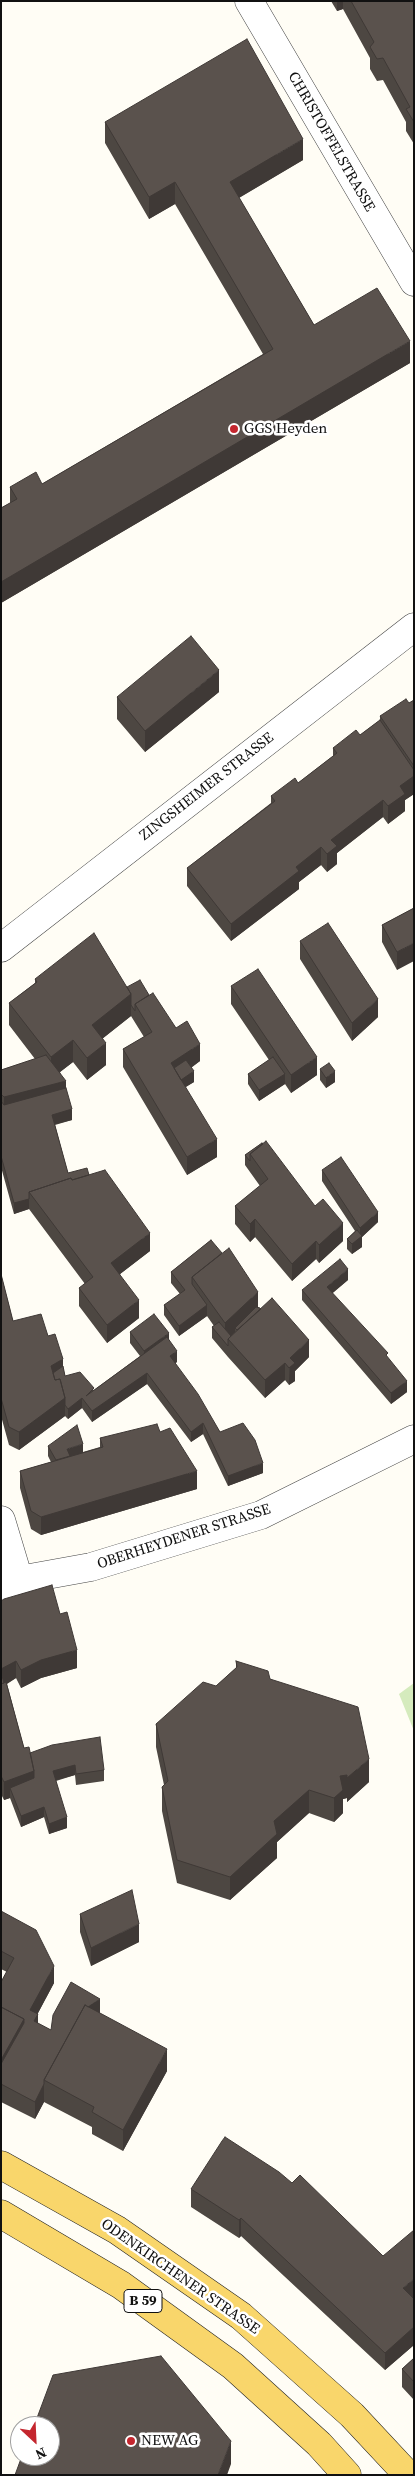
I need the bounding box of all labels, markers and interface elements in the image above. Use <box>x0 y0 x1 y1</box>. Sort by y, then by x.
street label: CHRISTOFFELSTRASSE <box>284 69 378 215</box>
place label: GGS Heyden <box>244 420 327 438</box>
marker: GGS Heyden <box>228 423 240 435</box>
street label: ZINGSHEIMER STRASSE <box>136 729 278 845</box>
street label: OBERHEYDENER STRASSE <box>95 1500 273 1574</box>
street label: ODENKIRCHENER STRASSE <box>97 2215 263 2339</box>
road number: B 59 <box>124 2290 162 2312</box>
north arrow <box>10 2416 60 2466</box>
place label: NEW AG <box>141 2432 198 2450</box>
marker: NEW AG <box>125 2435 137 2447</box>
text: N <box>32 2442 50 2465</box>

